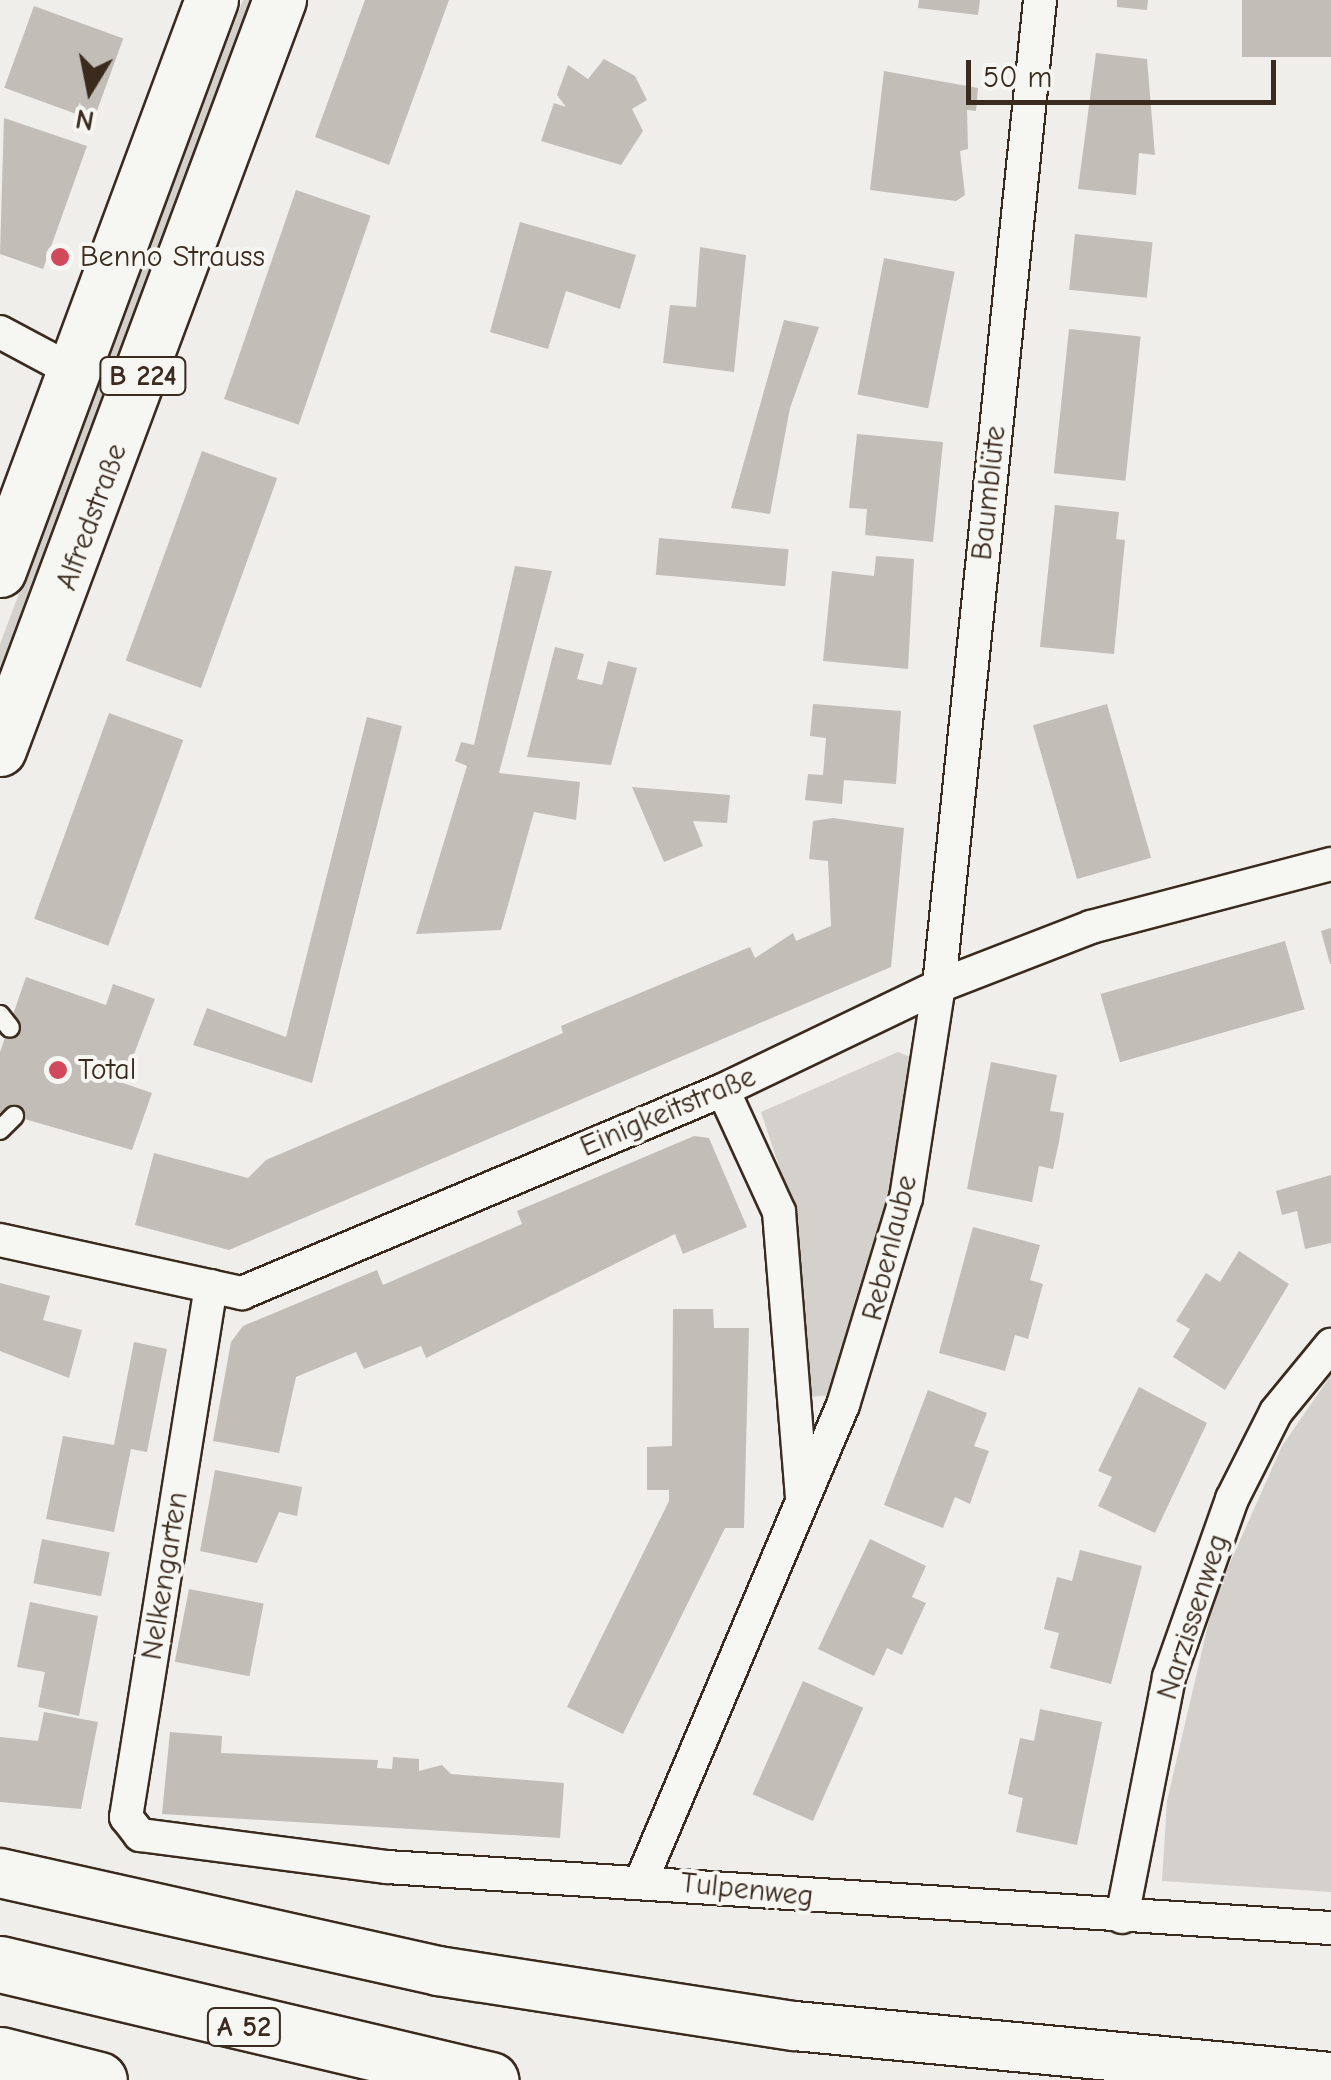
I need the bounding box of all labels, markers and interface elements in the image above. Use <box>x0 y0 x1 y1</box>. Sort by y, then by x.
north arrow <box>40 40 140 140</box>
scale bar <box>971 40 1281 102</box>
text: 50 m <box>983 60 1052 95</box>
text: N <box>73 102 97 137</box>
place label: Benno Strauss <box>80 239 265 275</box>
marker: Benno Strauss <box>49 246 71 268</box>
road number: B 224 <box>98 353 188 399</box>
street label: Baumblüte <box>964 424 1014 562</box>
street label: Alfredstraße <box>49 439 135 595</box>
place label: Total <box>78 1052 136 1088</box>
marker: Total <box>47 1059 69 1081</box>
street label: Einigkeitstraße <box>575 1059 761 1165</box>
street label: Rebenlaube <box>855 1172 925 1324</box>
street label: Nelkengarten <box>134 1489 196 1663</box>
street label: Narzissenweg <box>1149 1530 1237 1704</box>
street label: Tulpenweg <box>679 1865 815 1915</box>
road number: A 52 <box>206 2004 282 2050</box>

